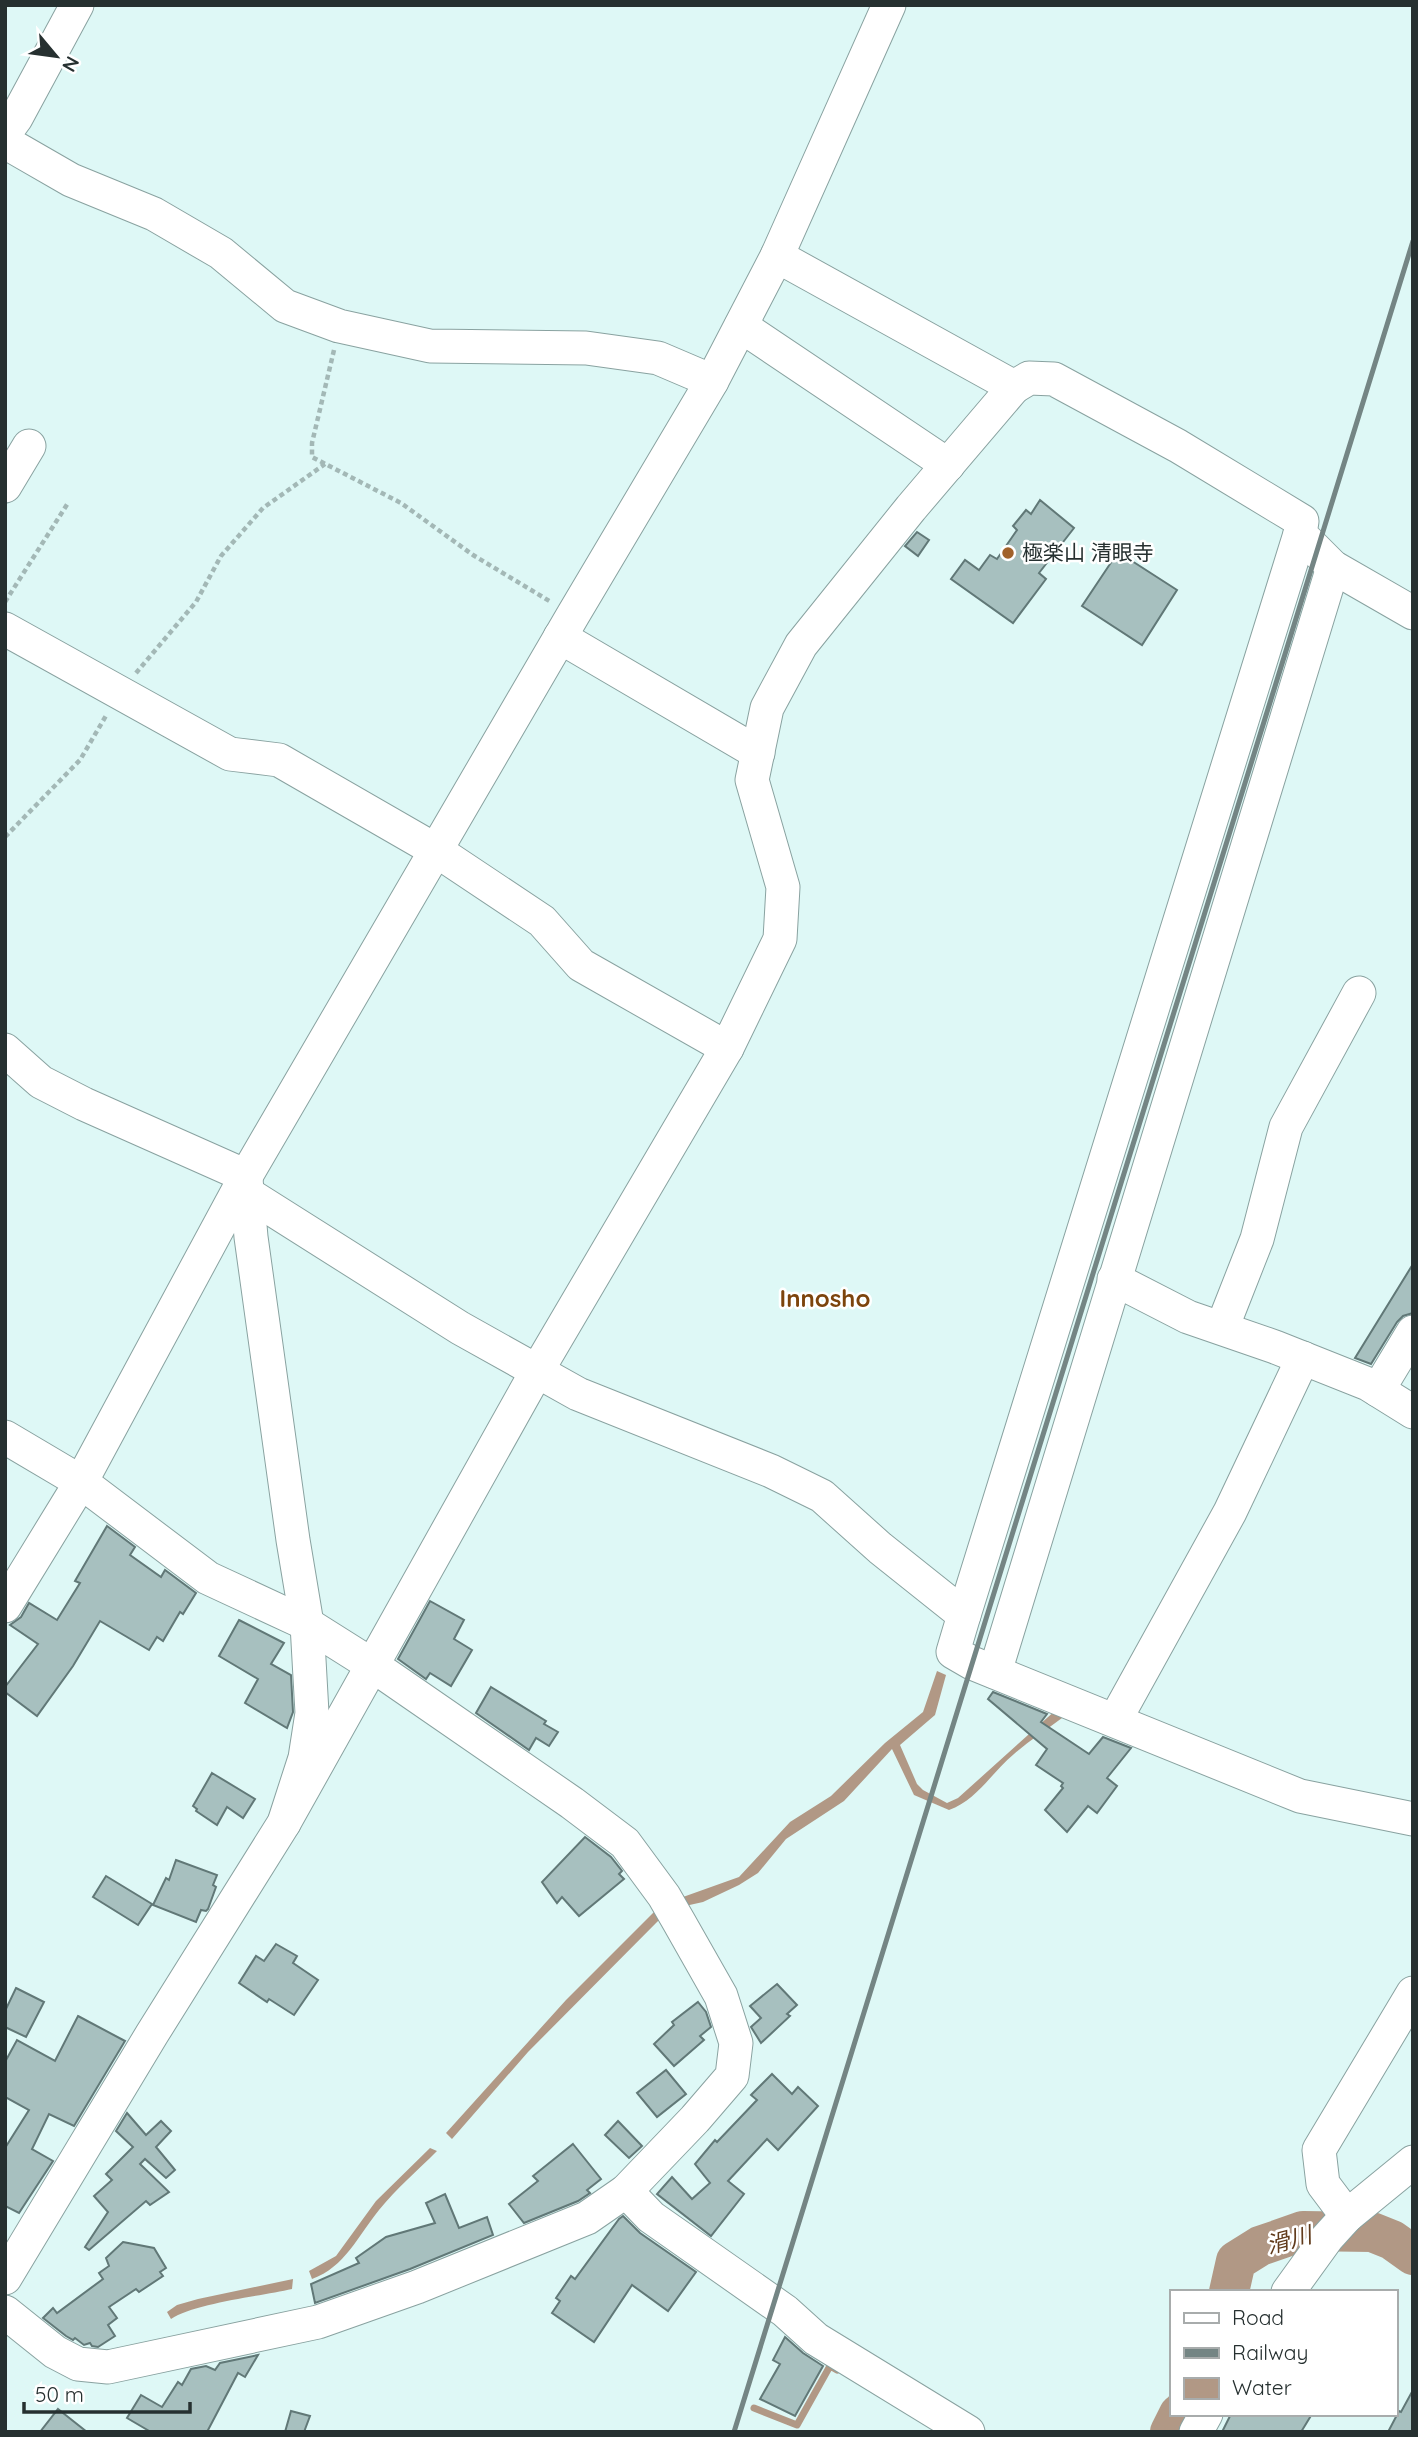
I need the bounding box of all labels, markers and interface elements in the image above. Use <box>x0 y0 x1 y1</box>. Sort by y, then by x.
north arrow <box>21 21 91 91</box>
text: N <box>57 52 85 76</box>
place label: 極楽山 清眼寺 <box>1022 539 1154 565</box>
marker: 極楽山 清眼寺 <box>1000 545 1016 561</box>
district label: Innosho <box>780 1283 870 1313</box>
water label: 滑川 <box>1263 2219 1318 2259</box>
legend <box>1170 2290 1397 2416</box>
text: Road <box>1232 2304 1284 2330</box>
text: Railway <box>1232 2339 1308 2365</box>
scale bar <box>24 2370 191 2414</box>
text: Water <box>1232 2374 1292 2400</box>
text: 50 m <box>35 2381 84 2407</box>

